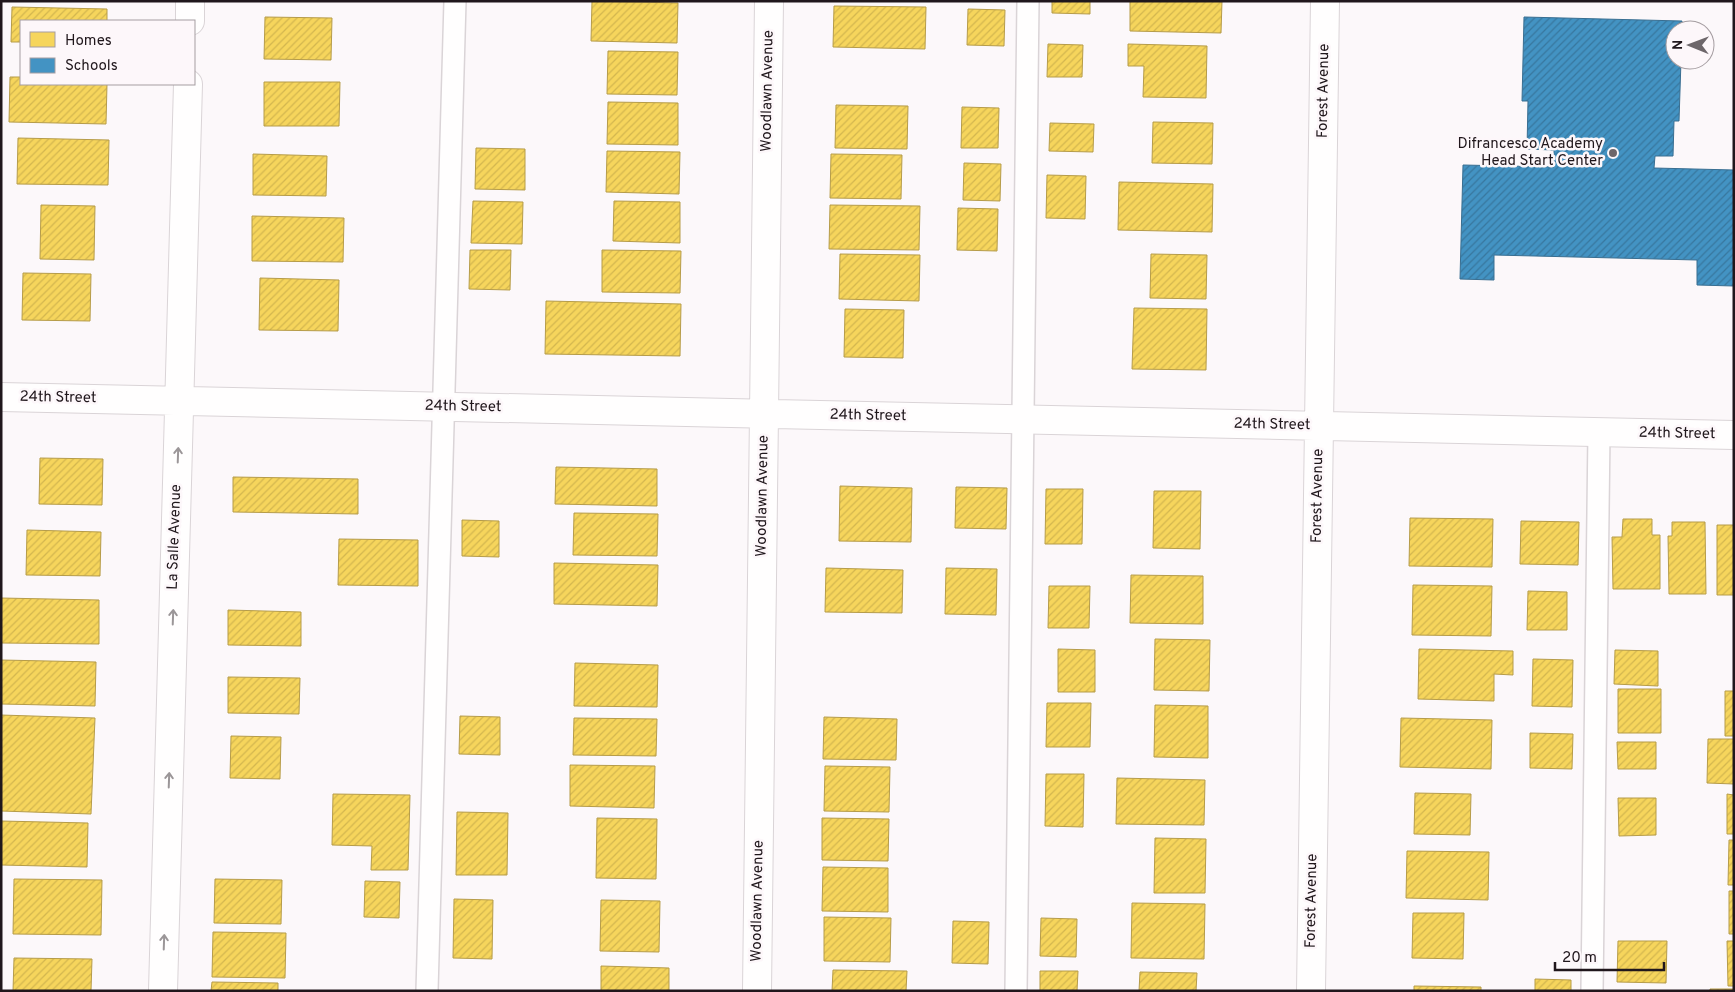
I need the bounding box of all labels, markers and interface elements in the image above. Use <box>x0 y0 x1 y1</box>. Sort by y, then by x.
legend <box>20 20 195 85</box>
north arrow <box>1665 20 1715 70</box>
street label: Woodlawn Avenue <box>757 30 779 152</box>
text: Homes <box>65 32 112 51</box>
text: N <box>1670 40 1687 50</box>
street label: Forest Avenue <box>1314 44 1334 138</box>
text: Schools <box>65 57 118 76</box>
place label: Difrancesco Academy Head Start Center <box>1458 135 1603 171</box>
marker: Difrancesco Academy Head Start Center <box>1607 147 1619 159</box>
street label: 24th Street <box>19 388 97 408</box>
street label: 24th Street <box>424 397 502 417</box>
street label: 24th Street <box>829 406 907 426</box>
street label: 24th Street <box>1233 415 1311 435</box>
street label: 24th Street <box>1638 424 1716 444</box>
street label: Woodlawn Avenue <box>752 435 774 557</box>
one-way arrow <box>173 447 183 463</box>
street label: Forest Avenue <box>1308 449 1328 543</box>
street label: La Salle Avenue <box>164 484 186 590</box>
one-way arrow <box>168 609 178 626</box>
one-way arrow <box>164 772 173 788</box>
street label: Woodlawn Avenue <box>747 840 769 962</box>
street label: Forest Avenue <box>1302 854 1322 948</box>
one-way arrow <box>159 934 169 950</box>
scale bar <box>1555 940 1664 972</box>
text: 20 m <box>1562 949 1597 968</box>

